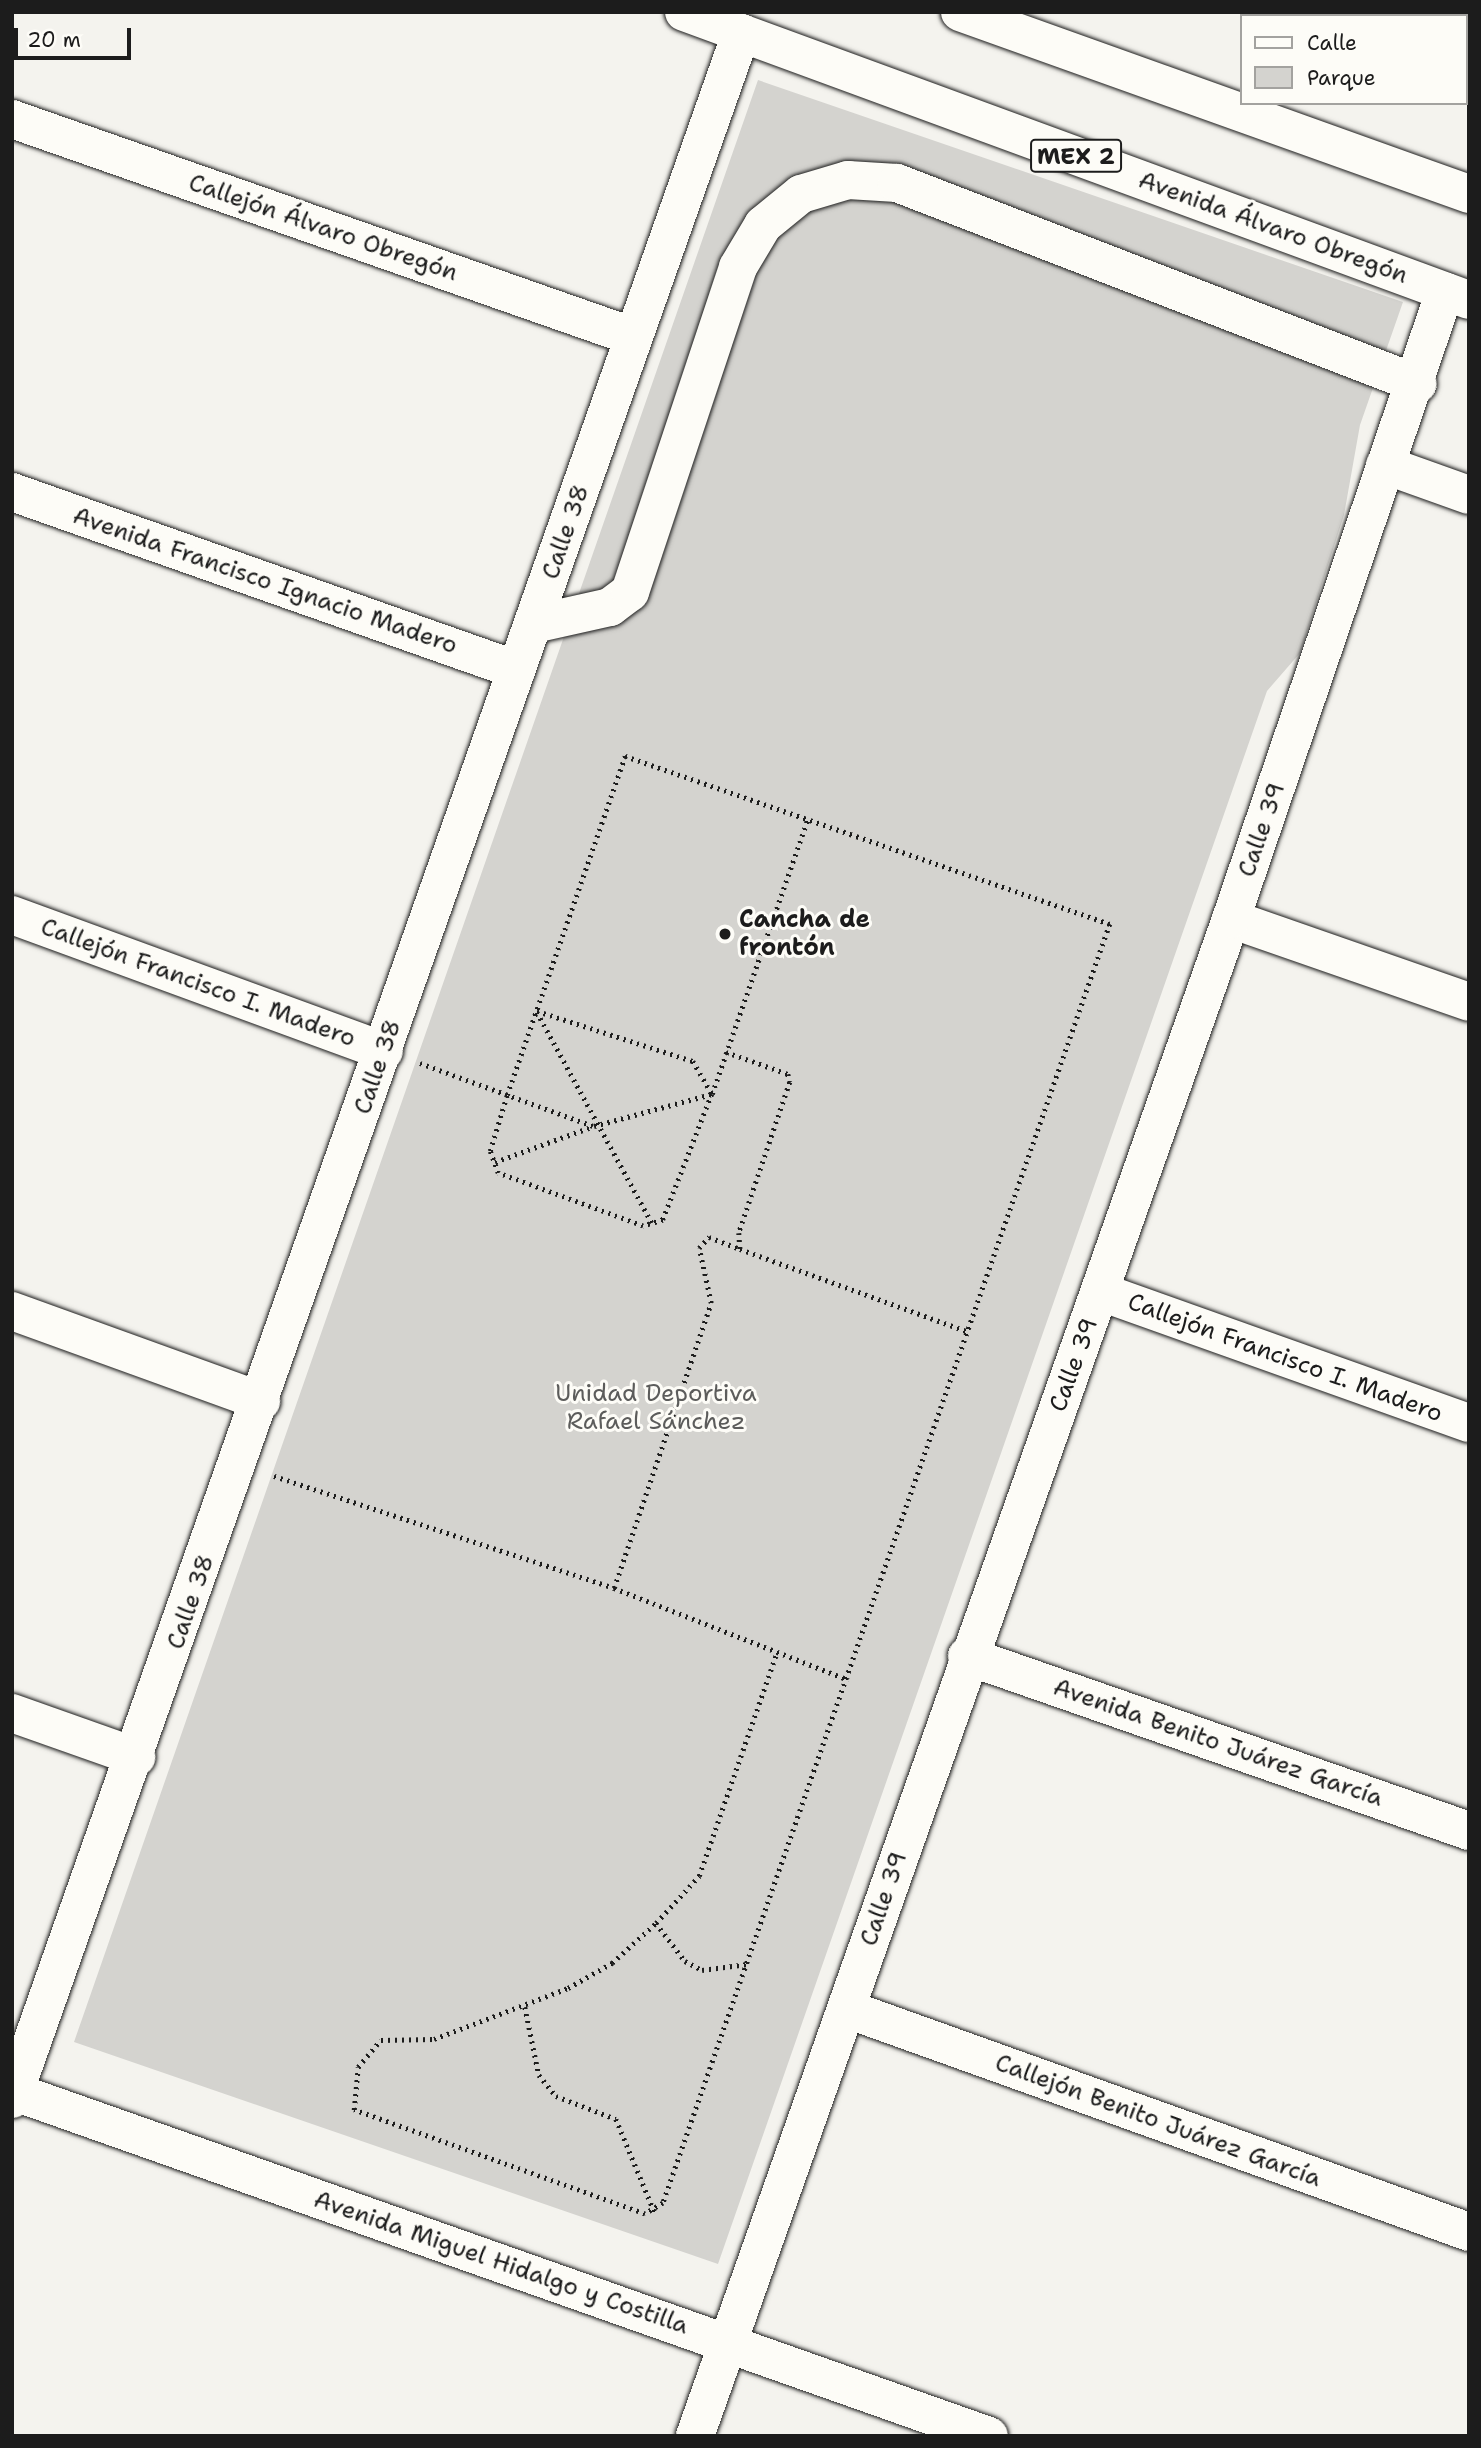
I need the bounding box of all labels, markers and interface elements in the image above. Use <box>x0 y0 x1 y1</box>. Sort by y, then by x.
scale bar <box>18 14 135 58</box>
legend <box>1240 14 1467 105</box>
text: 20 m <box>27 26 81 54</box>
text: Calle <box>1307 29 1357 57</box>
text: Parque <box>1307 64 1376 92</box>
road number: MEX 2 <box>1029 136 1123 176</box>
street label: Avenida Álvaro Obregón <box>1135 166 1411 290</box>
street label: Callejón Álvaro Obregón <box>185 168 461 288</box>
street label: Calle 38 <box>536 481 596 583</box>
street label: Avenida Francisco Ignacio Madero <box>69 502 461 660</box>
street label: Calle 39 <box>1233 779 1291 881</box>
place label: Cancha de frontón <box>739 906 870 962</box>
street label: Callejón Francisco I. Madero <box>37 913 359 1053</box>
marker: Cancha de frontón <box>717 926 733 942</box>
street label: Calle 38 <box>348 1016 408 1118</box>
street label: Callejón Francisco I. Madero <box>1124 1288 1446 1428</box>
street label: Calle 39 <box>1044 1314 1104 1416</box>
park label: Unidad Deportiva Rafael Sánchez <box>555 1380 757 1436</box>
street label: Calle 38 <box>161 1551 221 1653</box>
street label: Avenida Benito Juárez García <box>1049 1673 1387 1813</box>
street label: Calle 39 <box>855 1848 913 1950</box>
street label: Callejón Benito Juárez García <box>991 2049 1325 2193</box>
street label: Avenida Miguel Hidalgo y Costilla <box>310 2185 692 2341</box>

